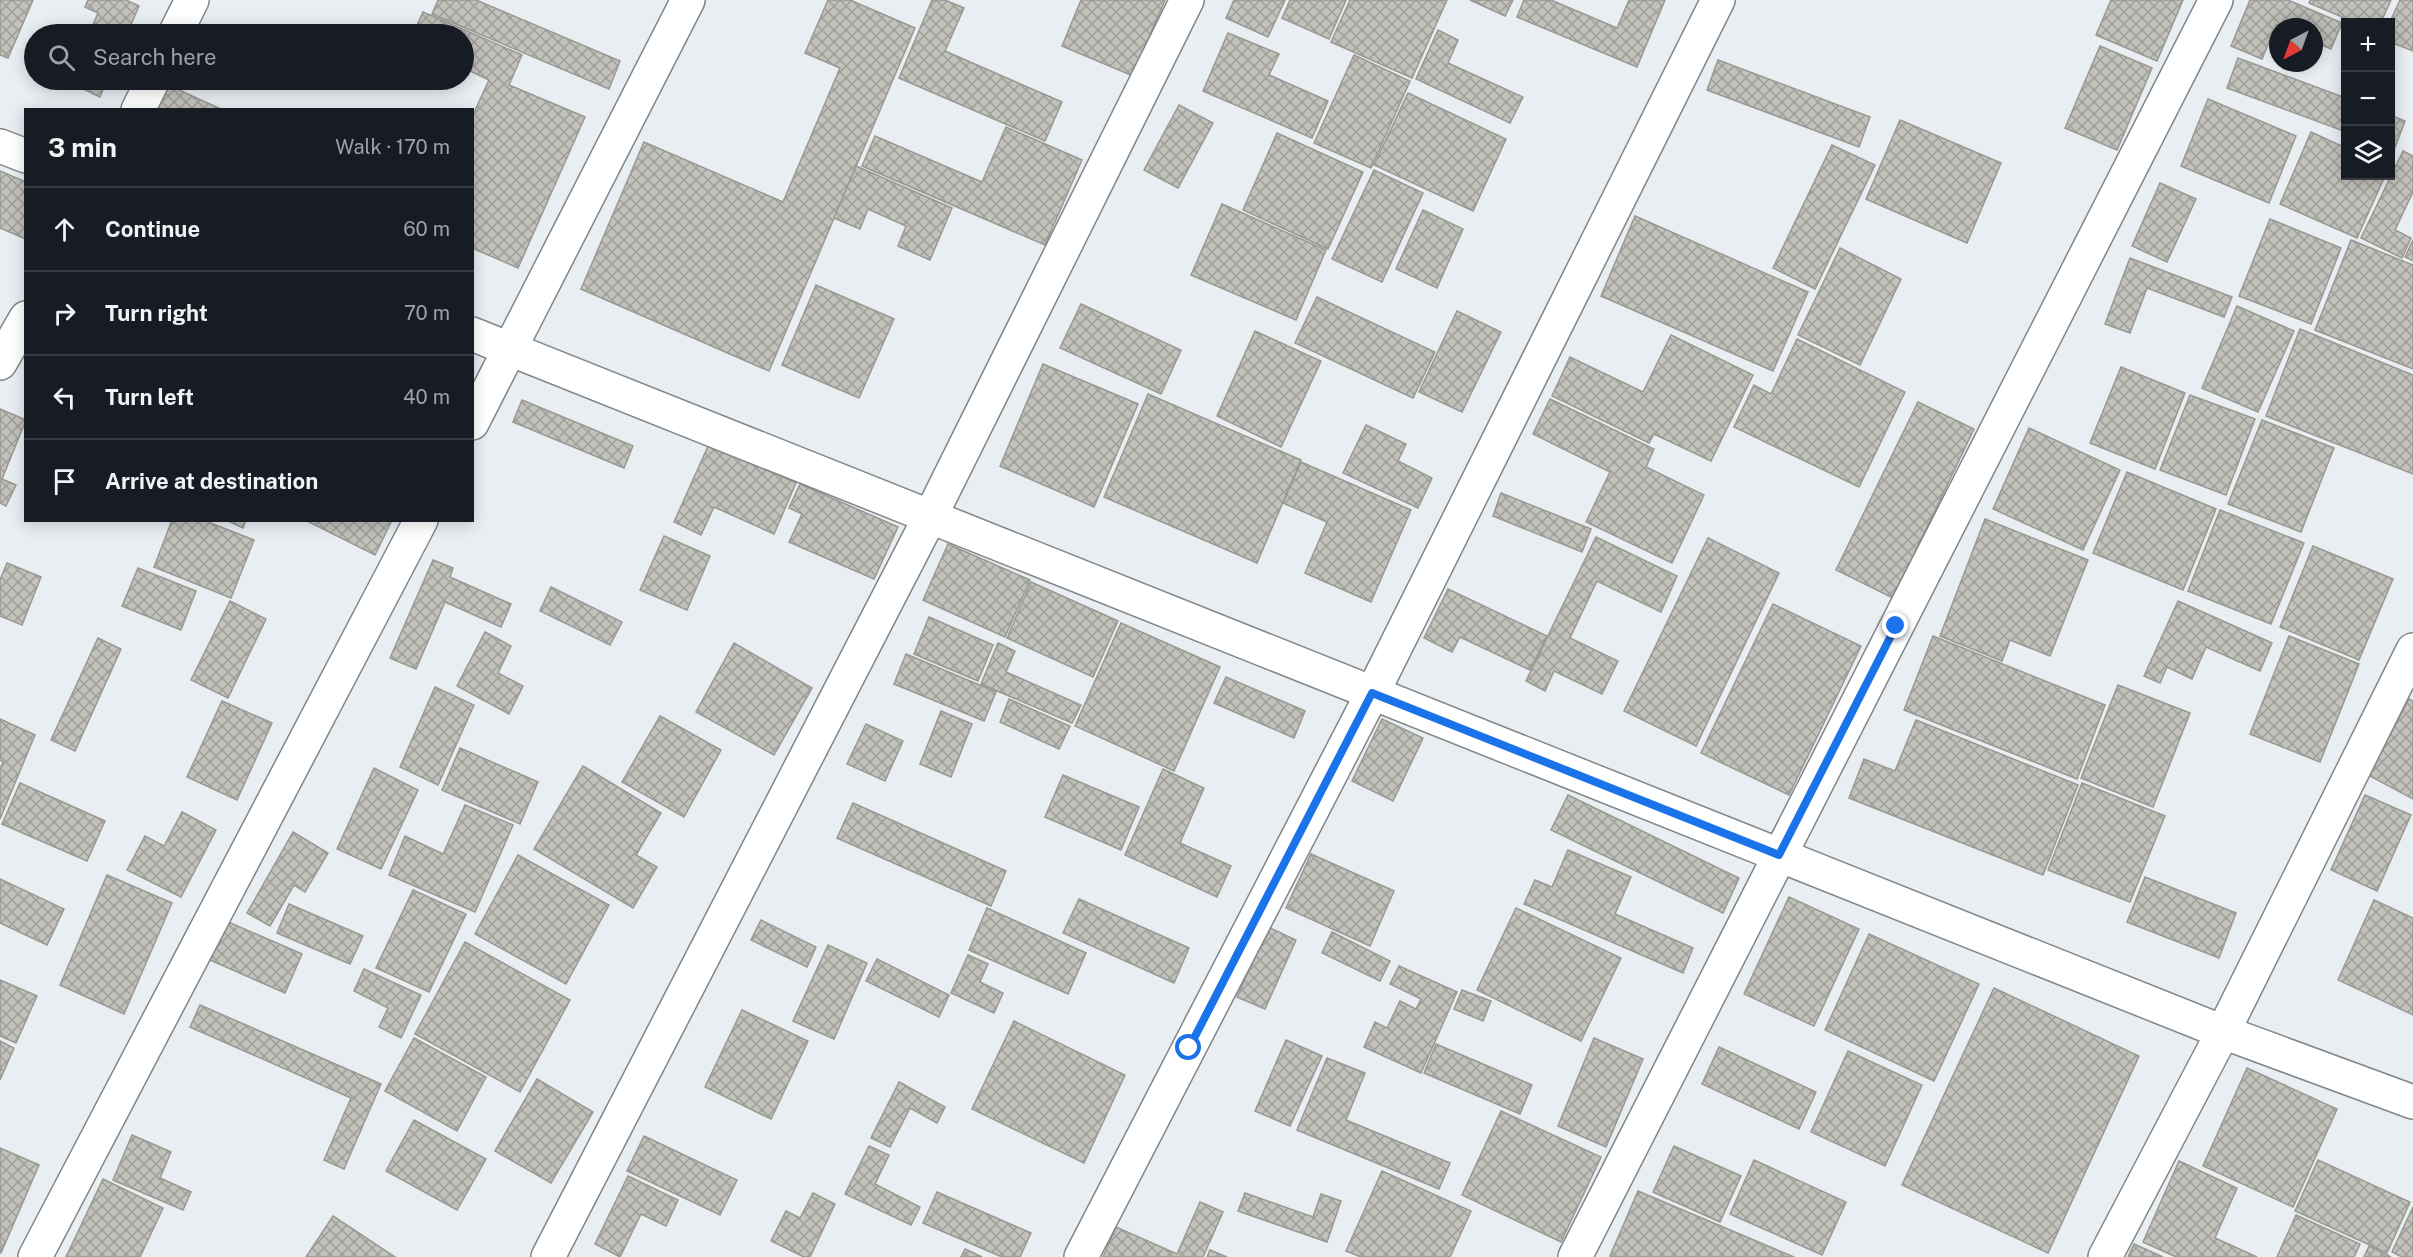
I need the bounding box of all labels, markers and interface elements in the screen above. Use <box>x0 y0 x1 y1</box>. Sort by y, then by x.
north arrow <box>2269 18 2323 72</box>
map controls <box>2341 18 2395 180</box>
button: + <box>2341 18 2395 72</box>
search box <box>24 24 474 90</box>
icon: search <box>45 41 78 74</box>
text: Search here <box>93 44 217 70</box>
button: − <box>2341 72 2395 126</box>
button: layers <box>2341 126 2395 180</box>
text: 3 min <box>48 132 117 163</box>
text: Walk · 170 m <box>335 135 450 159</box>
icon: ahead <box>48 213 81 246</box>
text: Continue <box>105 216 200 242</box>
text: 60 m <box>403 217 450 241</box>
icon: right <box>48 297 81 330</box>
text: Turn right <box>105 300 208 326</box>
text: 70 m <box>404 301 450 325</box>
icon: left <box>48 381 81 414</box>
text: Turn left <box>105 384 194 410</box>
text: 40 m <box>403 385 450 409</box>
icon: arrive <box>48 465 81 498</box>
text: Arrive at destination <box>105 468 318 494</box>
route end <box>1882 612 1908 638</box>
route start <box>1175 1034 1201 1060</box>

